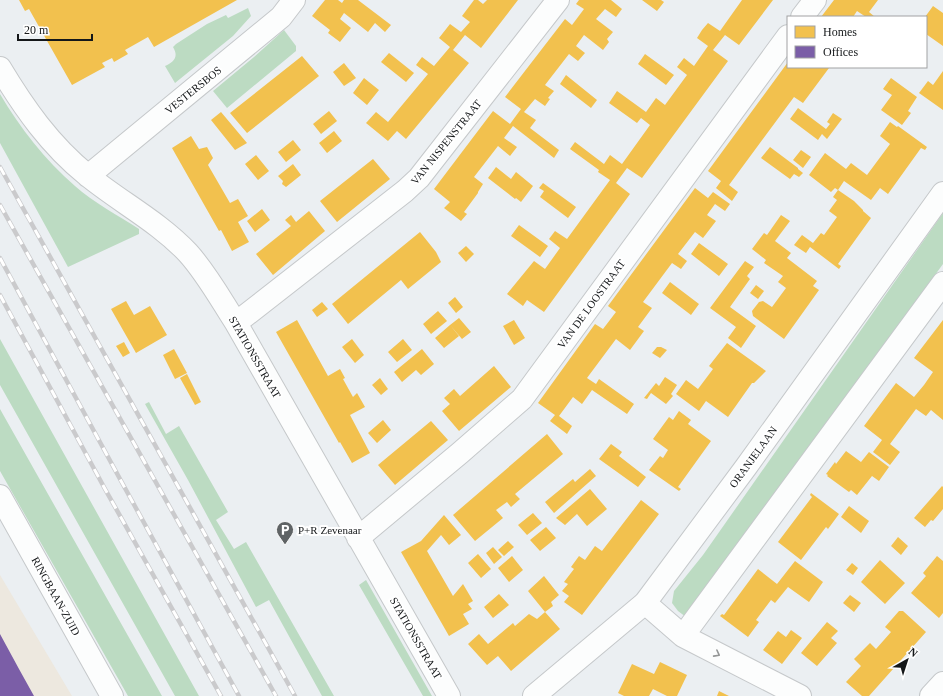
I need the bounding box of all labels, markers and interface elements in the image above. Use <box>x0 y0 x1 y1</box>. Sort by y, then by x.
scale bar <box>18 16 92 42</box>
legend <box>787 16 927 68</box>
text: 20 m <box>24 23 49 37</box>
text: Homes <box>823 25 857 39</box>
text: Offices <box>823 45 858 59</box>
street label: VESTERSBOS <box>162 64 224 116</box>
street label: VAN NISPENSTRAAT <box>408 97 484 187</box>
street label: VAN DE LOOSTRAAT <box>555 257 627 351</box>
street label: STATIONSSTRAAT <box>227 314 283 400</box>
street label: ORANJELAAN <box>727 424 779 490</box>
parking icon: P+R Zevenaar <box>275 520 295 545</box>
place label: P+R Zevenaar <box>298 524 362 536</box>
street label: RINGBAAN-ZUID <box>29 555 83 637</box>
street label: STATIONSSTRAAT <box>388 595 444 681</box>
north arrow <box>887 640 927 680</box>
text: N <box>906 645 920 659</box>
one-way arrow <box>713 649 720 656</box>

